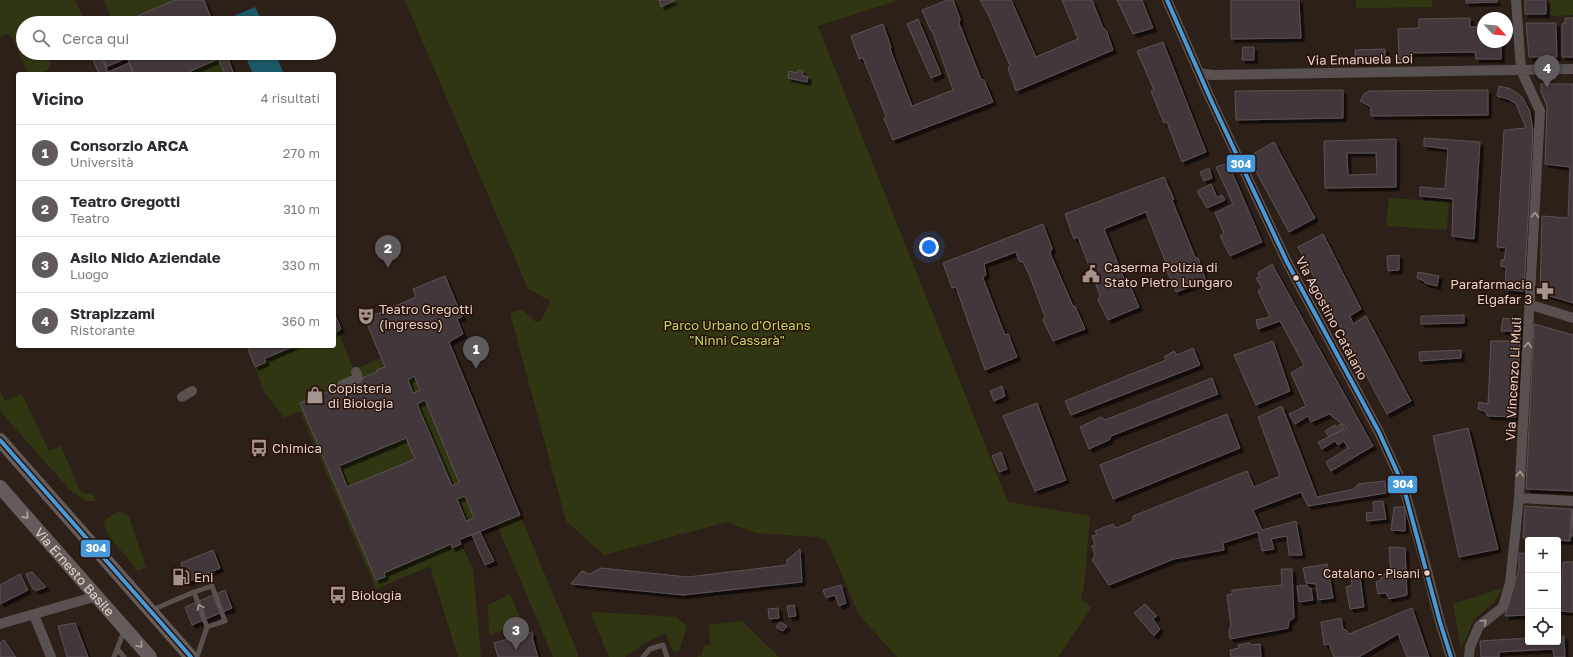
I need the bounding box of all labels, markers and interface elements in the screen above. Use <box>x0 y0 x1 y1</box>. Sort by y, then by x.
north arrow <box>1477 12 1513 48</box>
search box <box>16 16 336 60</box>
icon: search <box>30 27 52 49</box>
text: Cerca qui <box>62 29 129 47</box>
street label: Via Emanuela Loi <box>1307 50 1413 68</box>
pin: 4 <box>1534 55 1560 88</box>
text: Vicino <box>32 88 84 109</box>
text: 4 risultati <box>261 90 320 106</box>
text: Consorzio ARCA <box>70 136 189 154</box>
text: 1 <box>42 145 48 161</box>
text: 270 m <box>283 145 320 161</box>
text: Università <box>70 154 134 170</box>
line badge: 304 <box>1226 154 1256 173</box>
text: 304 <box>1231 157 1251 170</box>
text: Teatro Gregotti <box>70 192 180 210</box>
text: 2 <box>41 201 49 217</box>
text: 310 m <box>283 201 320 217</box>
text: Teatro <box>70 210 110 226</box>
one-way arrow <box>1531 212 1539 218</box>
pin: 2 <box>375 235 401 268</box>
your location <box>919 237 939 257</box>
text: Asilo Nido Aziendale <box>70 248 221 266</box>
street label: Via Agostino Catalano <box>1293 253 1371 383</box>
text: 3 <box>41 257 49 273</box>
text: 330 m <box>282 257 320 273</box>
place label: Caserma Polizia di Stato Pietro Lungaro <box>1104 259 1233 290</box>
public building icon: Caserma Polizia di Stato Pietro Lungaro <box>1081 264 1101 284</box>
text: Luogo <box>70 266 109 282</box>
unlabelled marker <box>1291 273 1301 283</box>
place label: Parafarmacia Elgafar 3 <box>1450 276 1532 307</box>
pharmacy icon: Parafarmacia Elgafar 3 <box>1535 281 1555 301</box>
place label: Teatro Gregotti (Ingresso) <box>379 301 473 332</box>
text: Strapizzami <box>70 304 155 322</box>
theatre icon: Teatro Gregotti (Ingresso) <box>356 306 376 326</box>
text: 4 <box>41 313 49 329</box>
text: 360 m <box>282 313 320 329</box>
park label: Parco Urbano d'Orleans "Ninni Cassarà" <box>663 317 811 348</box>
street label: Via Vincenzo Li Muli <box>1502 317 1524 441</box>
text: Ristorante <box>70 322 135 338</box>
pin: 1 <box>463 336 489 369</box>
one-way arrow <box>1524 342 1533 348</box>
place label: Copisteria di Biologia <box>328 380 393 411</box>
shop icon: Copisteria di Biologia <box>305 385 325 405</box>
bus stop icon: Chimica <box>249 438 269 458</box>
place label: Chimica <box>272 440 322 456</box>
one-way arrow <box>1516 471 1525 477</box>
line badge: 304 <box>1387 475 1418 494</box>
text: 304 <box>1393 477 1413 490</box>
one-way arrow <box>21 511 29 519</box>
street label: Via Ernesto Basile <box>32 524 118 619</box>
map controls <box>1525 537 1561 645</box>
button: + <box>1525 537 1561 573</box>
line badge: 304 <box>80 539 111 558</box>
text: 304 <box>86 541 106 554</box>
place label: Catalano - Pisani <box>1323 566 1420 581</box>
fuel station icon: Eni <box>171 567 191 587</box>
marker: Catalano - Pisani <box>1422 568 1432 578</box>
place label: Eni <box>194 569 213 585</box>
button: − <box>1525 573 1561 609</box>
bus stop icon: Biologia <box>328 585 348 605</box>
place label: Biologia <box>351 587 402 603</box>
one-way arrow <box>196 604 204 611</box>
button: locate <box>1525 609 1561 645</box>
pin: 3 <box>503 617 529 650</box>
one-way arrow <box>1479 620 1487 627</box>
one-way arrow <box>135 640 142 648</box>

